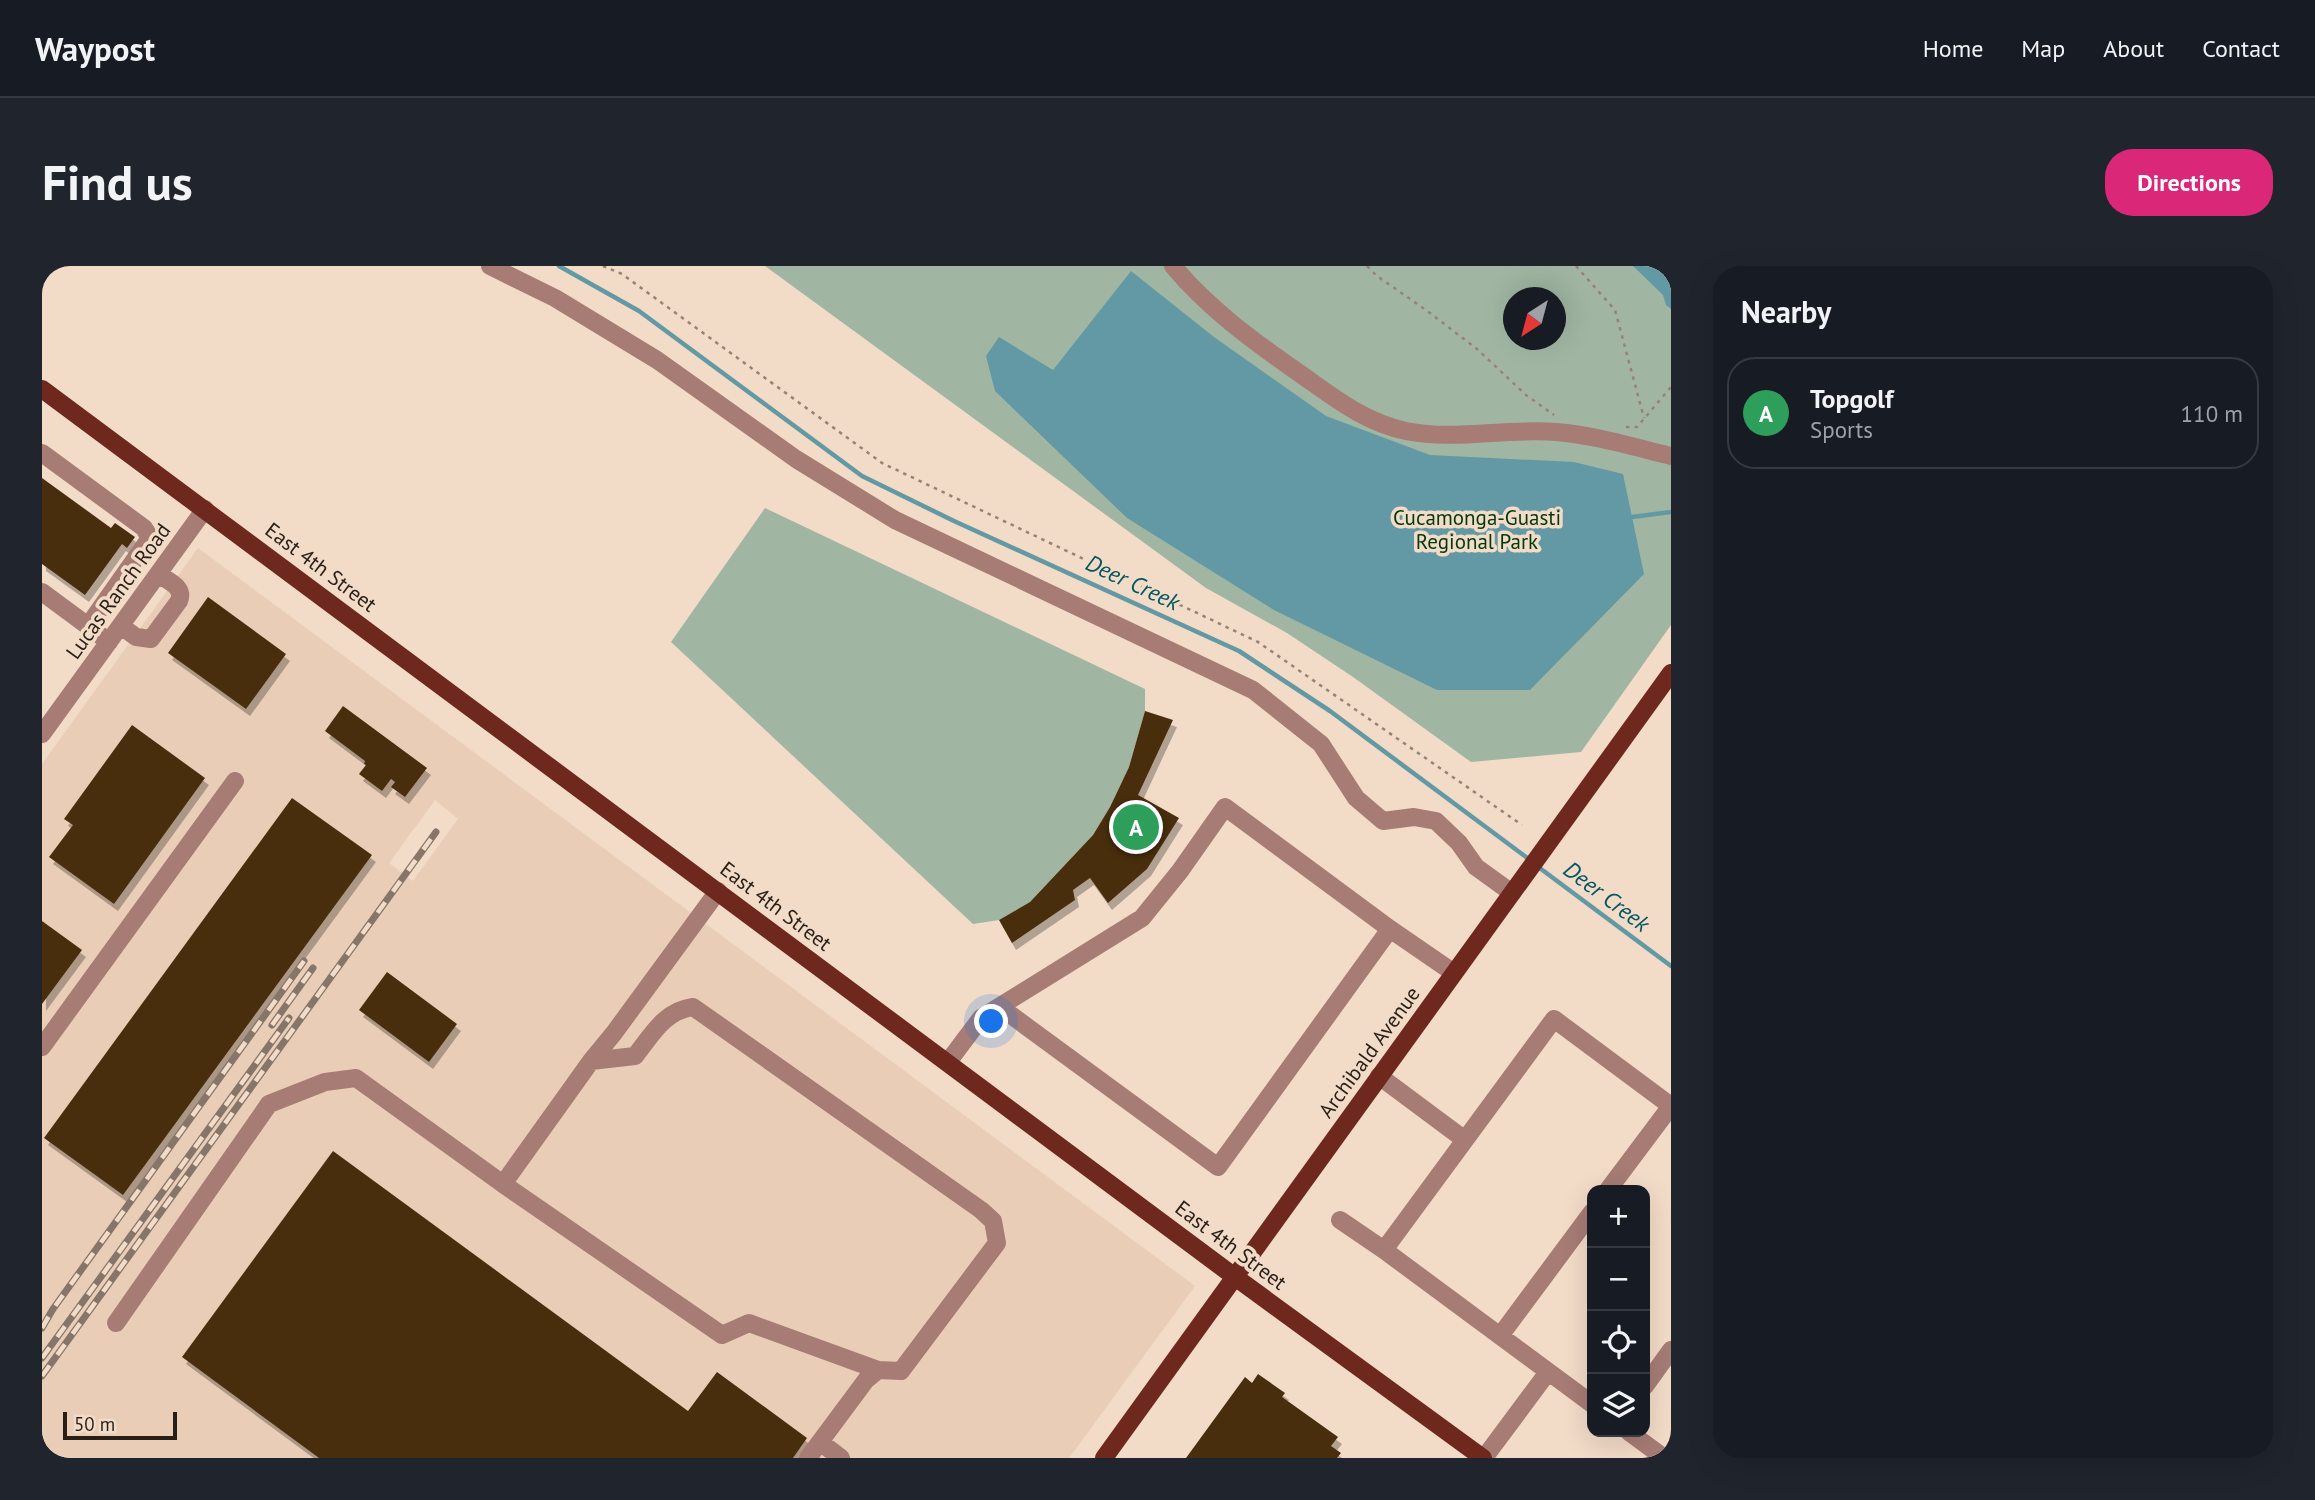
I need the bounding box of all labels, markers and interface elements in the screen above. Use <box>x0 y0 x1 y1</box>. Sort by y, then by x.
text: Waypost <box>35 27 155 70</box>
text: Home <box>1923 33 1983 64</box>
text: Map <box>2021 33 2065 64</box>
text: About <box>2103 33 2164 64</box>
text: Contact <box>2202 33 2280 64</box>
button: Directions <box>2105 149 2273 216</box>
text: Find us <box>42 150 193 214</box>
north arrow <box>1503 287 1566 350</box>
text: Nearby <box>1741 292 1831 331</box>
text: Topgolf <box>1810 382 1893 415</box>
text: A <box>1759 399 1773 428</box>
text: 110 m <box>2181 399 2243 428</box>
text: Sports <box>1810 415 1873 444</box>
park label: Cucamonga-Guasti Regional Park <box>1393 504 1561 555</box>
street label: East 4th Street <box>260 516 382 618</box>
street label: Lucas Ranch Road <box>60 518 176 664</box>
water label: Deer Creek <box>1081 548 1186 617</box>
pin: A <box>1113 801 1159 853</box>
water label: Deer Creek <box>1558 854 1657 939</box>
street label: East 4th Street <box>715 855 837 957</box>
street label: Archibald Avenue <box>1312 981 1426 1123</box>
your location <box>974 1004 1008 1038</box>
map controls <box>1587 1185 1650 1437</box>
button: + <box>1587 1185 1650 1248</box>
street label: East 4th Street <box>1170 1194 1292 1296</box>
button: − <box>1587 1248 1650 1311</box>
button: locate <box>1587 1311 1650 1374</box>
button: layers <box>1587 1374 1650 1437</box>
scale bar <box>63 1409 177 1441</box>
text: 50 m <box>74 1412 115 1436</box>

